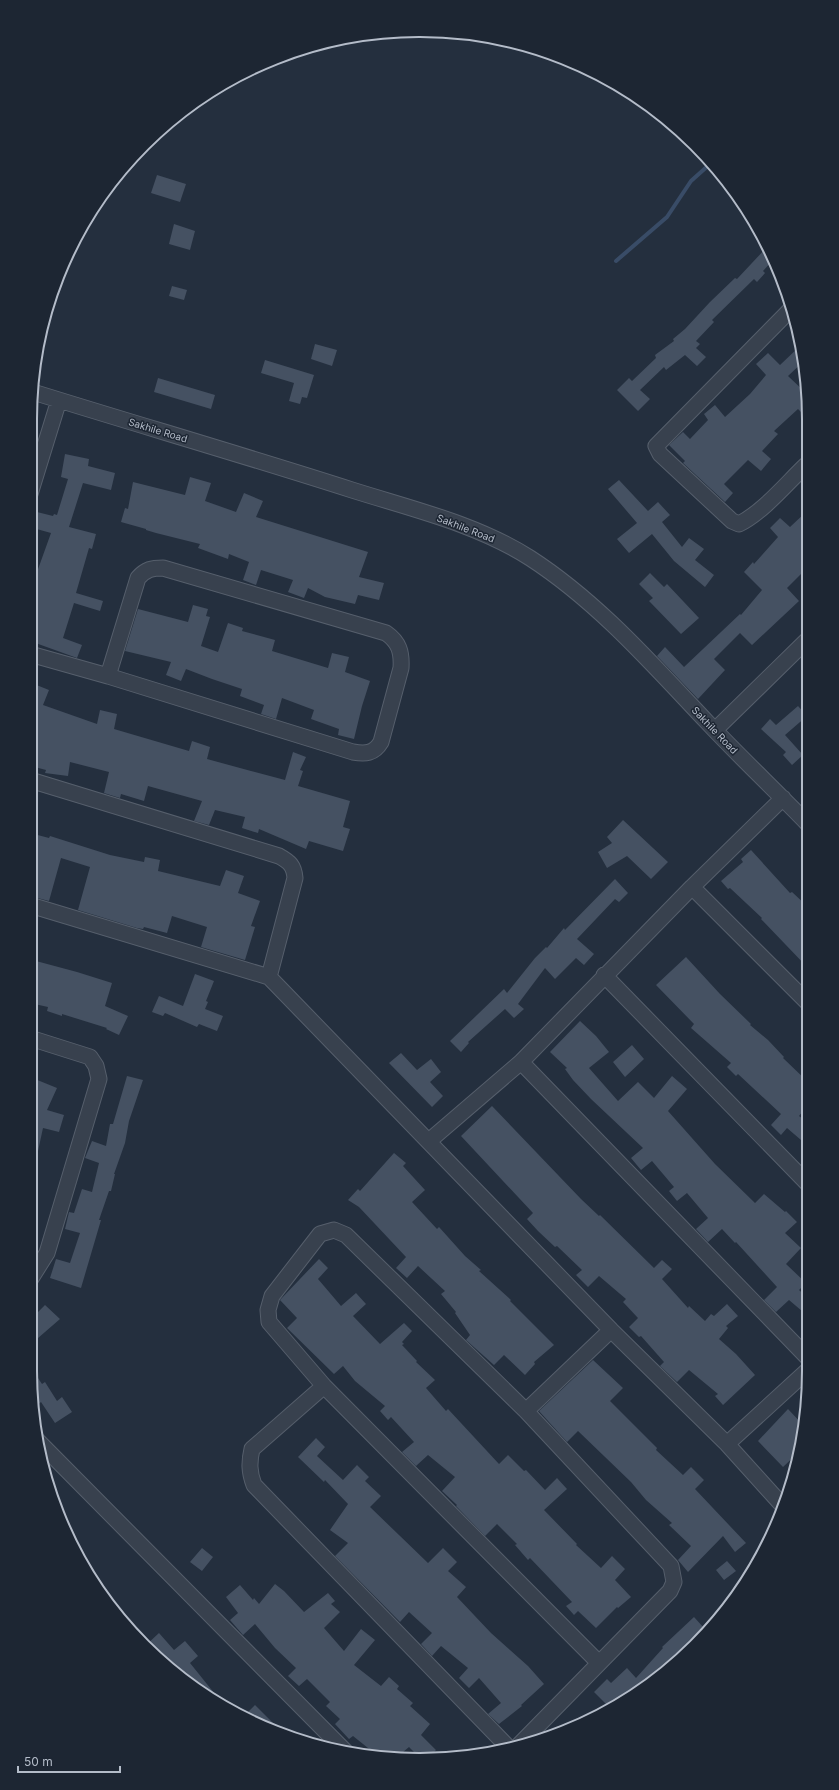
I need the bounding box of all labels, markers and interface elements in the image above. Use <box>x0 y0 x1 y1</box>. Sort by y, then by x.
street label: Sakhile Road <box>127 415 189 445</box>
street label: Sakhile Road <box>435 511 497 545</box>
street label: Sakhile Road <box>689 704 741 756</box>
scale bar <box>18 1748 120 1774</box>
text: 50 m <box>24 1754 53 1769</box>

